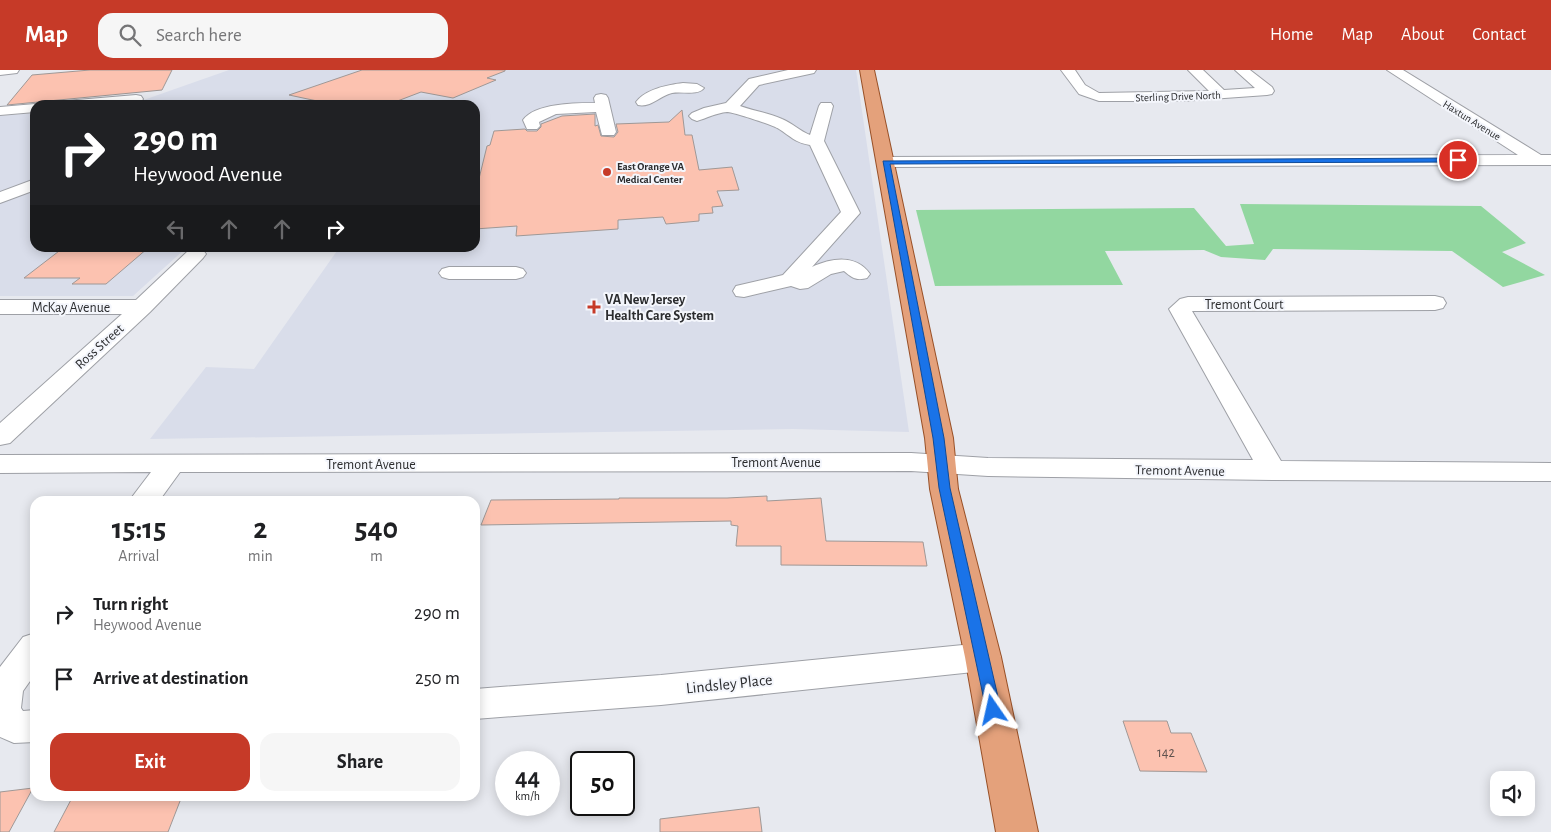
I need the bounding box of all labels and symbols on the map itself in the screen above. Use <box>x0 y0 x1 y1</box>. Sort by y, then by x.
street label: Sterling Drive North <box>1135 90 1221 103</box>
street label: Haxtun Avenue <box>1441 98 1503 143</box>
pin <box>1437 139 1479 181</box>
place label: East Orange VA Medical Center <box>617 161 685 185</box>
marker: East Orange VA Medical Center <box>601 166 613 178</box>
place label: VA New Jersey Health Care System <box>605 293 714 323</box>
street label: Tremont Court <box>1205 298 1284 312</box>
marker: VA New Jersey Health Care System <box>587 300 601 314</box>
street label: McKay Avenue <box>32 301 110 315</box>
street label: Ross Street <box>73 321 127 372</box>
street label: Tremont Avenue <box>731 456 821 470</box>
street label: Tremont Avenue <box>326 458 416 472</box>
street label: Tremont Avenue <box>1135 463 1225 479</box>
street label: Lindsley Place <box>685 671 773 697</box>
position arrow <box>966 683 1018 735</box>
house number: 142 <box>1157 746 1175 760</box>
speed limit sign: 50 <box>570 751 635 816</box>

